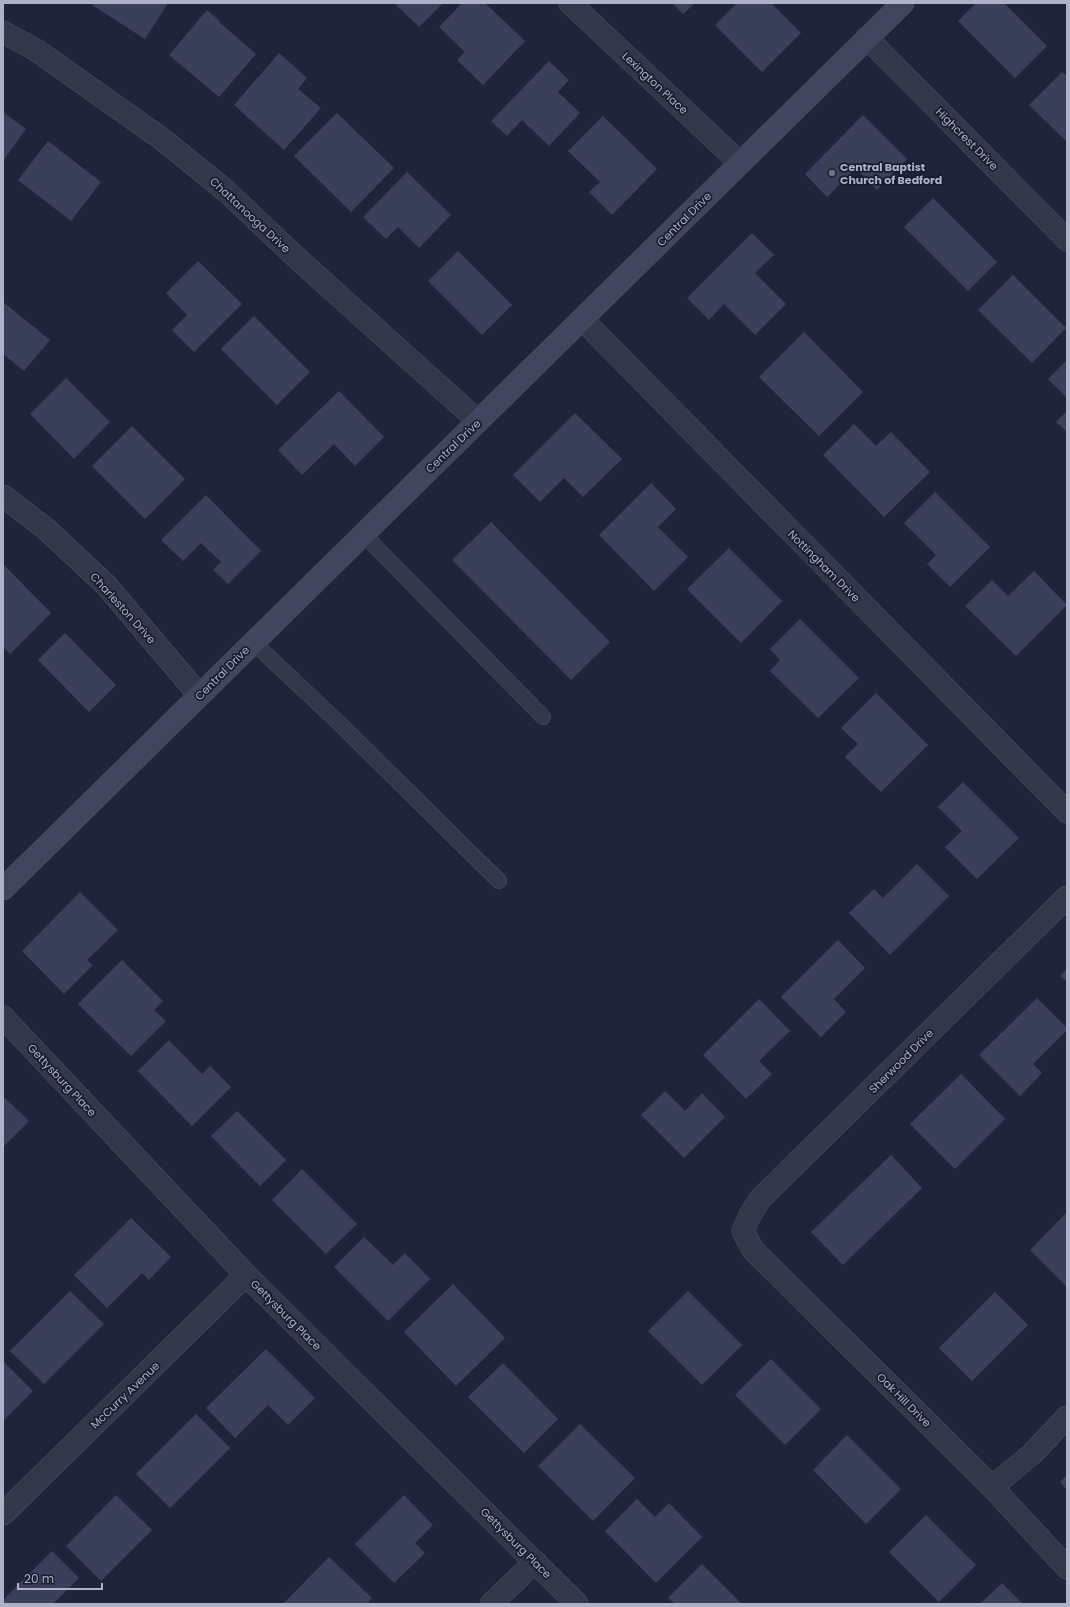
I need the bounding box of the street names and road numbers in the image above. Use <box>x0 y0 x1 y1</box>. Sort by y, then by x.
street label: Lexington Place <box>618 48 692 118</box>
street label: Highcrest Drive <box>932 104 1002 174</box>
street label: Chattanooga Drive <box>206 173 294 257</box>
street label: Central Drive <box>653 188 715 250</box>
street label: Central Drive <box>422 415 484 476</box>
street label: Nottingham Drive <box>784 526 864 606</box>
street label: Charleston Drive <box>87 569 159 647</box>
street label: Central Drive <box>191 642 253 704</box>
street label: Sherwood Drive <box>865 1025 937 1097</box>
street label: Gettysburg Place <box>24 1040 100 1120</box>
street label: Gettysburg Place <box>247 1276 325 1354</box>
street label: McCurry Avenue <box>87 1358 163 1432</box>
street label: Oak Hill Drive <box>873 1369 935 1431</box>
street label: Gettysburg Place <box>477 1504 555 1582</box>

